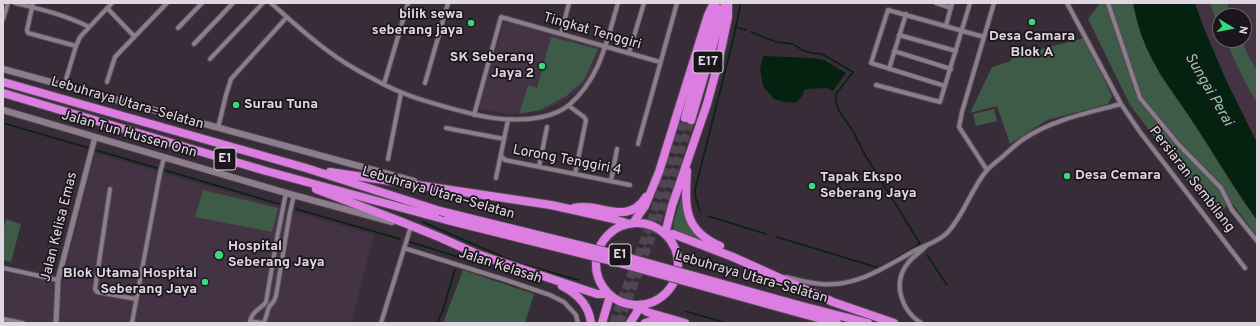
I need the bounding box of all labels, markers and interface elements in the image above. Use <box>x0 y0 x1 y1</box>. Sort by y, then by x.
place label: bilik sewa seberang jaya <box>372 7 463 40</box>
north arrow <box>1212 8 1252 48</box>
street label: Tingkat Tenggiri <box>541 10 643 54</box>
marker: Desa Camara Blok A <box>1027 17 1037 27</box>
marker: bilik sewa seberang jaya <box>466 18 476 28</box>
text: N <box>1235 25 1250 35</box>
place label: Desa Camara Blok A <box>989 29 1075 62</box>
place label: SK Seberang Jaya 2 <box>450 50 534 82</box>
water label: Sungai Perai <box>1180 50 1236 130</box>
road number: E17 <box>693 51 723 73</box>
marker: SK Seberang Jaya 2 <box>537 61 547 71</box>
street label: Lebuhraya Utara–Selatan <box>49 74 205 134</box>
place label: Surau Tuna <box>244 97 318 113</box>
marker: Surau Tuna <box>231 100 241 110</box>
street label: Jalan Tun Hussen Onn <box>59 108 199 162</box>
street label: Persiaran Sembilang <box>1144 124 1238 236</box>
street label: Lorong Tenggiri 4 <box>511 142 623 180</box>
road number: E1 <box>214 148 236 170</box>
street label: Lebuhraya Utara–Selatan <box>360 164 516 224</box>
place label: Desa Cemara <box>1075 168 1161 184</box>
street label: Jalan Kelisa Emas <box>38 170 82 284</box>
place label: Tapak Ekspo Seberang Jaya <box>820 170 917 202</box>
marker: Desa Cemara <box>1062 171 1072 181</box>
marker: Tapak Ekspo Seberang Jaya <box>807 181 817 191</box>
place label: Hospital Seberang Jaya <box>228 239 325 272</box>
road number: E1 <box>609 244 631 266</box>
street label: Jalan Kelasah <box>456 246 544 288</box>
street label: Lebuhraya Utara–Selatan <box>673 248 829 308</box>
marker: Hospital Seberang Jaya <box>213 249 225 261</box>
place label: Blok Utama Hospital Seberang Jaya <box>63 266 197 298</box>
marker: Blok Utama Hospital Seberang Jaya <box>200 277 210 287</box>

